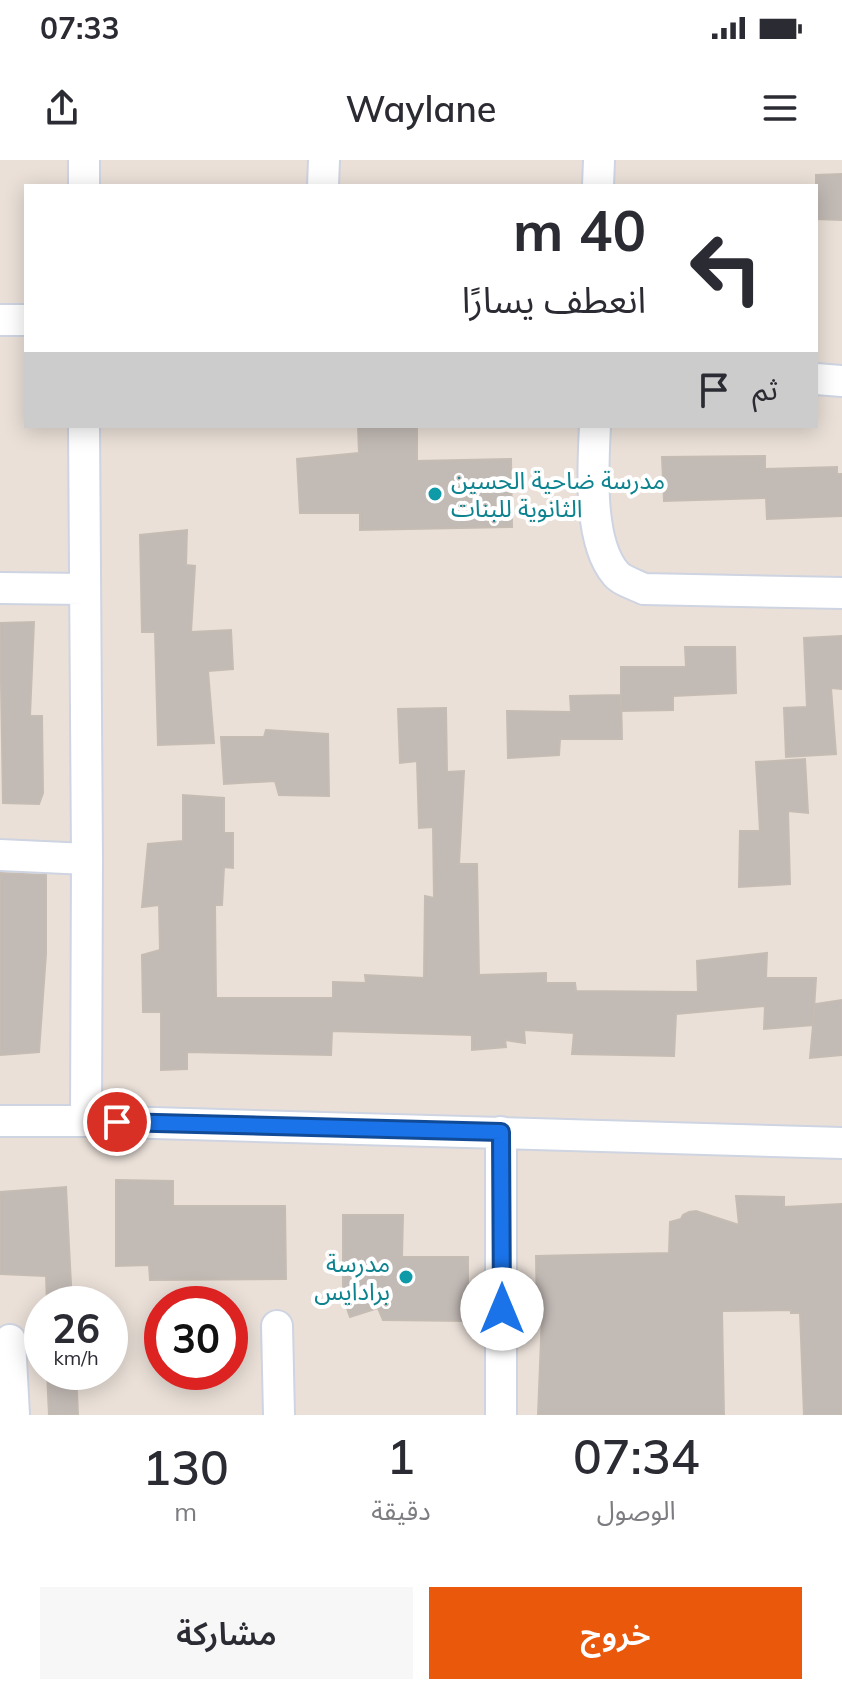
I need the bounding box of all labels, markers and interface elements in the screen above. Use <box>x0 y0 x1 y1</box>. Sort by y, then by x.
text: 07:33 <box>40 9 119 47</box>
icon: share <box>40 86 84 130</box>
text: Waylane <box>346 86 497 131</box>
icon: menu <box>758 86 802 130</box>
text: 40 m <box>513 195 646 265</box>
icon: left <box>674 216 778 320</box>
text: انعطف يسارًا <box>462 277 646 322</box>
icon: arrive <box>692 368 736 412</box>
text: ثم <box>752 370 778 408</box>
place label: مدرسة ضاحية الحسين الثانوية للبنات <box>451 465 665 523</box>
marker: مدرسة ضاحية الحسين الثانوية للبنات <box>426 485 444 503</box>
pin <box>83 1088 151 1156</box>
icon: arrive <box>95 1100 139 1144</box>
place label: مدرسة برادايس <box>314 1248 390 1306</box>
position arrow <box>460 1267 544 1351</box>
marker: مدرسة برادايس <box>397 1268 415 1286</box>
speed limit sign: 30 <box>144 1286 248 1390</box>
text: 26 <box>52 1303 100 1353</box>
text: km/h <box>53 1345 99 1370</box>
text: 1 <box>387 1426 415 1486</box>
text: 07:34 <box>573 1426 700 1486</box>
text: 130 <box>142 1437 229 1497</box>
text: دقيقة <box>371 1494 431 1527</box>
text: الوصول <box>597 1494 676 1527</box>
text: m <box>174 1495 197 1528</box>
button: مشاركة <box>40 1587 413 1679</box>
button: خروج <box>429 1587 802 1679</box>

